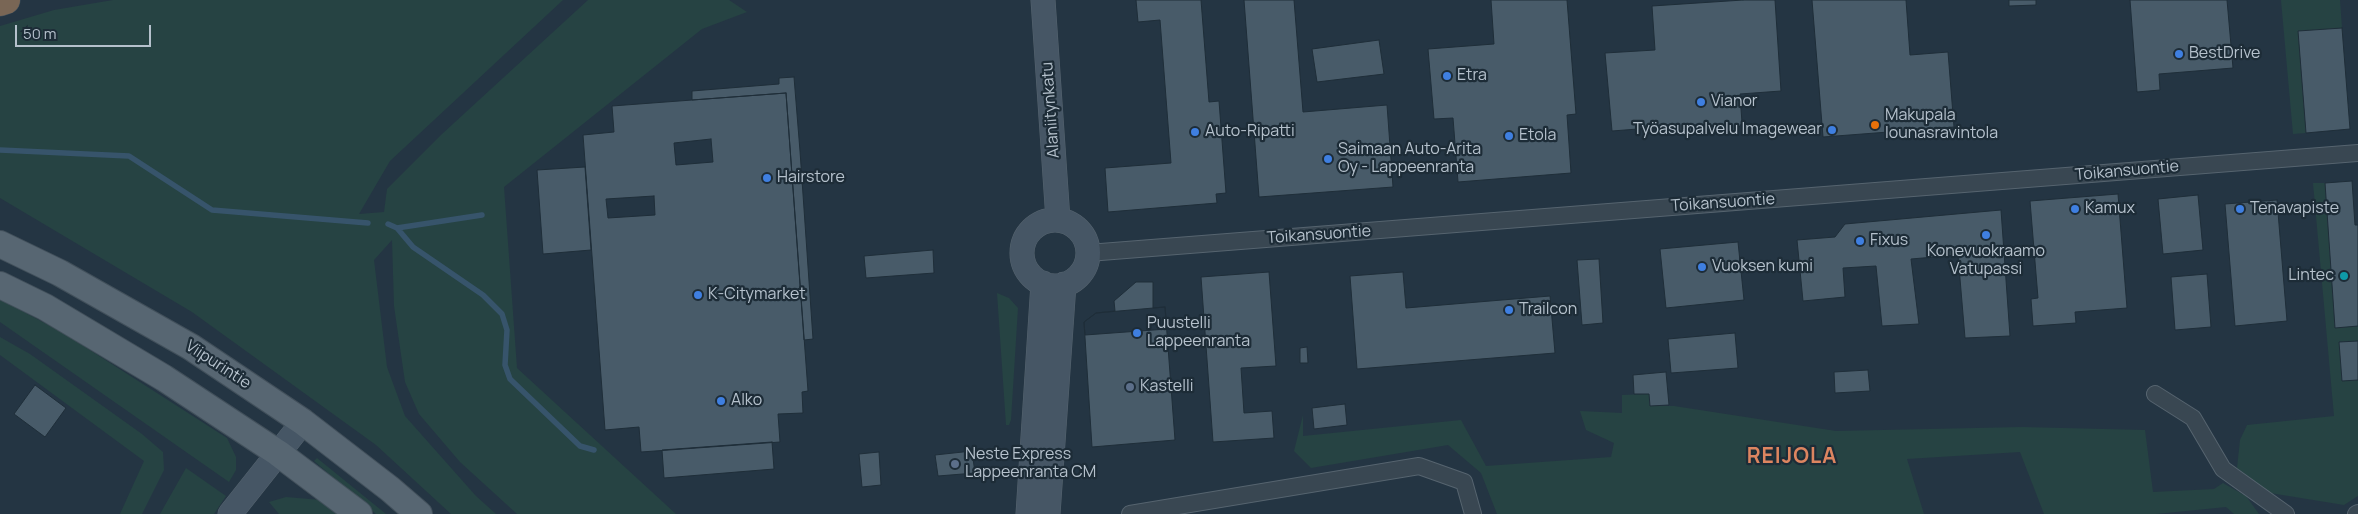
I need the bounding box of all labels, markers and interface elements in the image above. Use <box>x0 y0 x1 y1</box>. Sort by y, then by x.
scale bar <box>18 15 154 47</box>
text: 50 m <box>23 23 57 44</box>
place label: BestDrive <box>2189 44 2260 64</box>
marker: BestDrive <box>2173 48 2185 60</box>
street label: Alaniitynkatu <box>1038 61 1064 159</box>
place label: Etra <box>1457 66 1487 86</box>
marker: Etra <box>1441 70 1453 82</box>
place label: Vianor <box>1711 92 1758 112</box>
marker: Vianor <box>1695 96 1707 108</box>
place label: Makupala lounasravintola <box>1885 106 1998 144</box>
marker: Makupala lounasravintola <box>1869 119 1881 131</box>
place label: Työasupalvelu Imagewear <box>1633 120 1822 140</box>
place label: Auto-Ripatti <box>1205 122 1295 142</box>
marker: Työasupalvelu Imagewear <box>1826 124 1838 136</box>
marker: Auto-Ripatti <box>1189 126 1201 138</box>
place label: Etola <box>1519 126 1556 146</box>
marker: Etola <box>1503 130 1515 142</box>
place label: Saimaan Auto-Arita Oy - Lappeenranta <box>1338 140 1481 178</box>
marker: Saimaan Auto-Arita Oy - Lappeenranta <box>1322 153 1334 165</box>
street label: Toikansuontie <box>2074 157 2180 185</box>
place label: Hairstore <box>777 168 845 188</box>
marker: Hairstore <box>761 172 773 184</box>
street label: Toikansuontie <box>1670 190 1776 216</box>
place label: Kamux <box>2085 199 2135 219</box>
place label: Tenavapiste <box>2250 199 2339 219</box>
marker: Kamux <box>2069 203 2081 215</box>
marker: Tenavapiste <box>2234 203 2246 215</box>
street label: Toikansuontie <box>1266 222 1372 248</box>
marker: Konevuokraamo Vatupassi <box>1980 229 1992 241</box>
place label: Fixus <box>1870 231 1908 251</box>
marker: Fixus <box>1854 235 1866 247</box>
place label: Konevuokraamo Vatupassi <box>1927 242 2045 280</box>
place label: Vuoksen kumi <box>1712 257 1813 277</box>
marker: Vuoksen kumi <box>1696 261 1708 273</box>
place label: Lintec <box>2288 266 2334 286</box>
marker: Lintec <box>2338 270 2350 282</box>
place label: K-Citymarket <box>708 285 806 305</box>
marker: K-Citymarket <box>692 289 704 301</box>
place label: Trailcon <box>1519 300 1577 320</box>
marker: Trailcon <box>1503 304 1515 316</box>
place label: Puustelli Lappeenranta <box>1147 314 1250 352</box>
marker: Puustelli Lappeenranta <box>1131 327 1143 339</box>
street label: Viipurintie <box>182 337 254 393</box>
place label: Kastelli <box>1140 377 1193 397</box>
marker: Kastelli <box>1124 381 1136 393</box>
place label: Alko <box>731 391 762 411</box>
marker: Alko <box>715 395 727 407</box>
district label: REIJOLA <box>1746 444 1838 470</box>
place label: Neste Express Lappeenranta CM <box>965 445 1096 483</box>
marker: Neste Express Lappeenranta CM <box>949 458 961 470</box>

